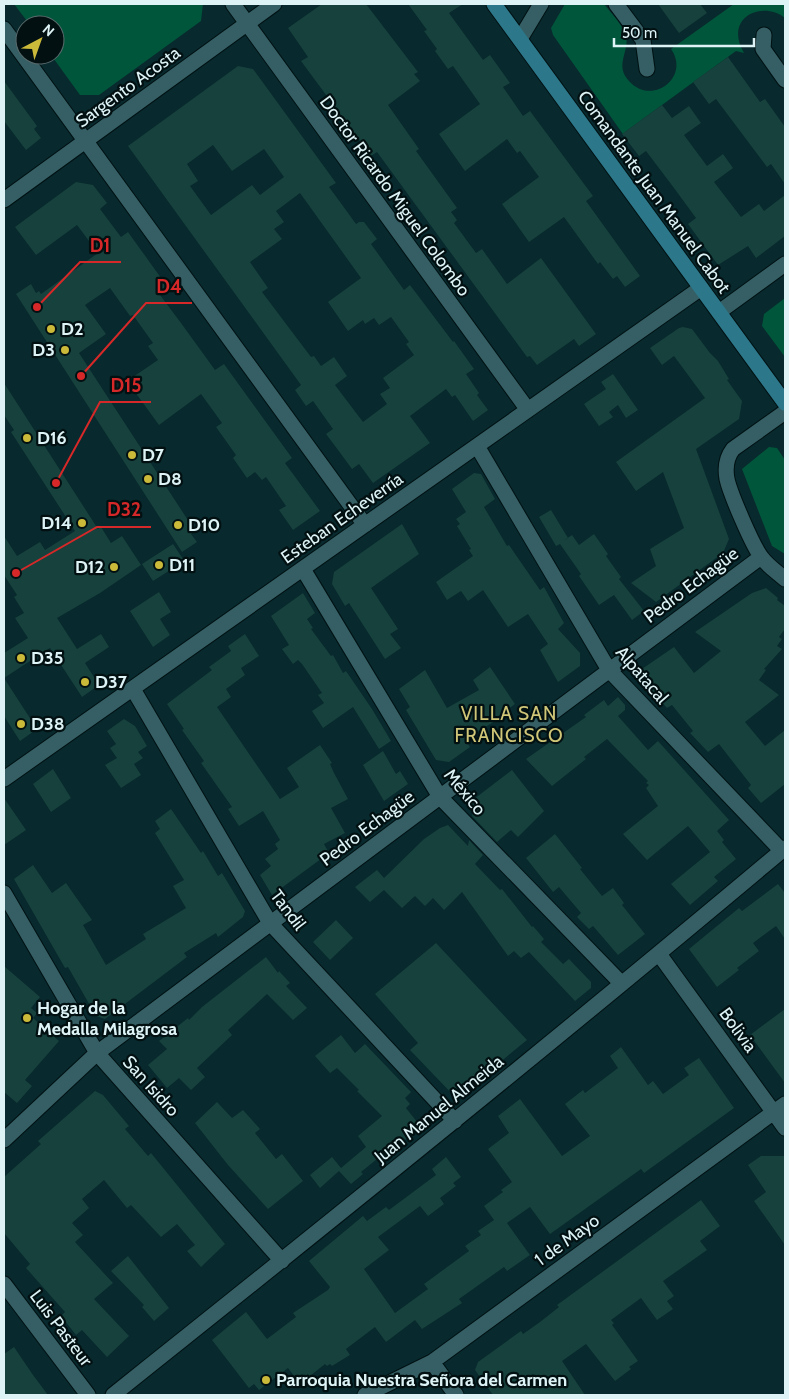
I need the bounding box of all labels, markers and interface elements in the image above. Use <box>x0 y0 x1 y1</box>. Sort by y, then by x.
north arrow <box>15 15 65 65</box>
scale bar <box>614 15 754 47</box>
text: N <box>39 20 58 40</box>
text: 50 m <box>622 24 657 42</box>
street label: Sargento Acosta <box>71 42 185 132</box>
street label: Comandante Juan Manuel Cabot <box>573 86 735 298</box>
street label: Doctor Ricardo Miguel Colombo <box>315 92 475 300</box>
callout: D1 <box>80 228 121 262</box>
text: D1 <box>90 234 110 257</box>
callout: D4 <box>146 269 192 303</box>
text: D4 <box>156 275 182 298</box>
place label: D2 <box>61 318 83 340</box>
marker: D2 <box>45 323 57 335</box>
place label: D3 <box>32 339 55 361</box>
marker: D3 <box>59 344 71 356</box>
callout: D15 <box>100 368 151 402</box>
text: D15 <box>111 374 141 397</box>
place label: D16 <box>37 427 67 449</box>
marker: D16 <box>21 432 33 444</box>
place label: D7 <box>142 444 165 466</box>
marker: D7 <box>126 449 138 461</box>
place label: D8 <box>158 468 182 490</box>
street label: Esteban Echeverría <box>277 468 407 568</box>
marker: D8 <box>142 473 154 485</box>
callout: D32 <box>97 493 151 527</box>
text: D32 <box>107 498 141 521</box>
place label: D14 <box>41 512 72 534</box>
place label: D10 <box>188 514 220 536</box>
marker: D14 <box>76 517 88 529</box>
marker: D10 <box>172 519 184 531</box>
street label: Pedro Echagüe <box>639 542 743 628</box>
place label: D11 <box>169 554 195 576</box>
place label: D12 <box>75 556 104 578</box>
marker: D11 <box>153 559 165 571</box>
marker: D12 <box>108 561 120 573</box>
street label: Alpatacal <box>611 642 674 709</box>
place label: D35 <box>31 647 63 669</box>
marker: D35 <box>15 652 27 664</box>
place label: D37 <box>95 671 128 693</box>
marker: D37 <box>79 676 91 688</box>
district label: VILLA SAN FRANCISCO <box>454 702 564 747</box>
place label: D38 <box>31 713 65 735</box>
marker: D38 <box>15 718 27 730</box>
street label: México <box>439 764 491 820</box>
street label: Pedro Echagüe <box>315 785 419 871</box>
street label: Tandil <box>266 885 311 935</box>
place label: Hogar de la Medalla Milagrosa <box>37 997 177 1040</box>
street label: Bolivia <box>714 1003 762 1057</box>
marker: Hogar de la Medalla Milagrosa <box>21 1012 33 1024</box>
street label: Juan Manuel Almeida <box>369 1050 508 1168</box>
street label: San Isidro <box>118 1051 184 1121</box>
street label: 1 de Mayo <box>530 1209 604 1271</box>
street label: Luis Pasteur <box>25 1285 97 1371</box>
place label: Parroquia Nuestra Señora del Carmen <box>276 1369 567 1391</box>
marker: Parroquia Nuestra Señora del Carmen <box>260 1374 272 1386</box>

